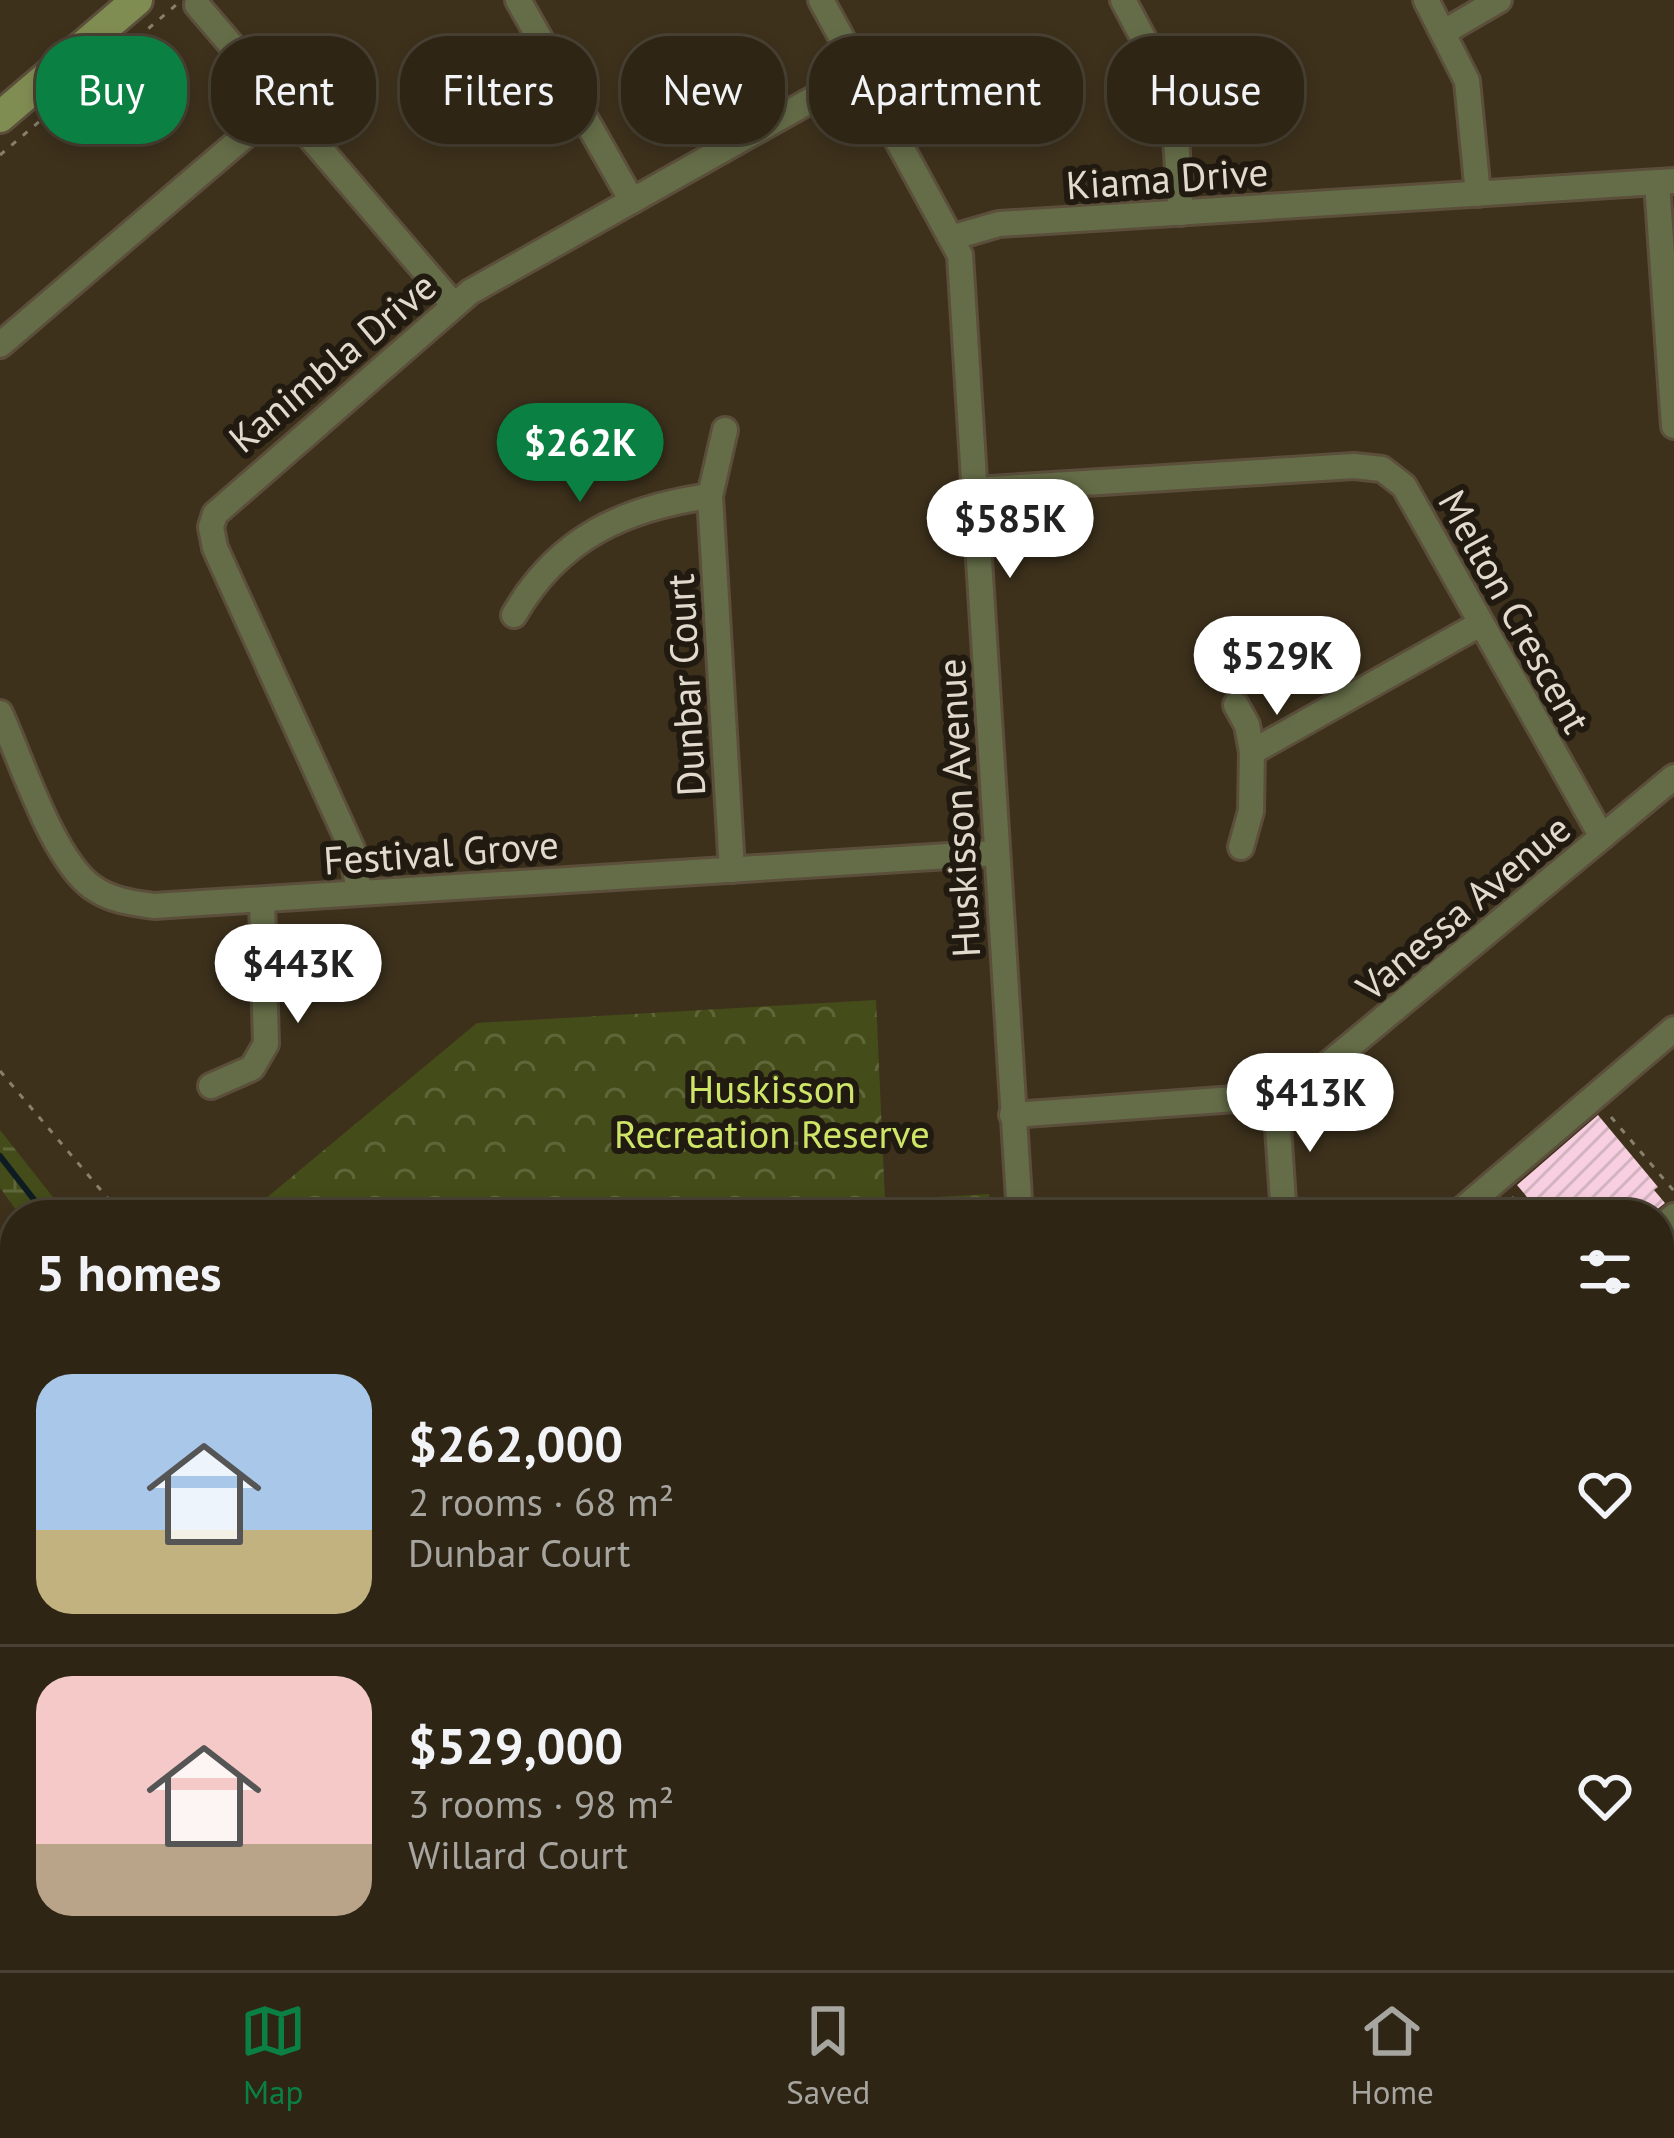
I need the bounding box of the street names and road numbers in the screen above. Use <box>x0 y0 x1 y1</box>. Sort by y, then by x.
street label: Kiama Drive <box>1064 146 1270 210</box>
street label: Kanimbla Drive <box>218 260 446 464</box>
street label: Melton Crescent <box>1427 481 1603 741</box>
street label: Dunbar Court <box>654 573 716 797</box>
street label: Huskisson Avenue <box>925 657 991 959</box>
street label: Vanessa Avenue <box>1345 803 1580 1012</box>
street label: Festival Grove <box>322 818 560 886</box>

